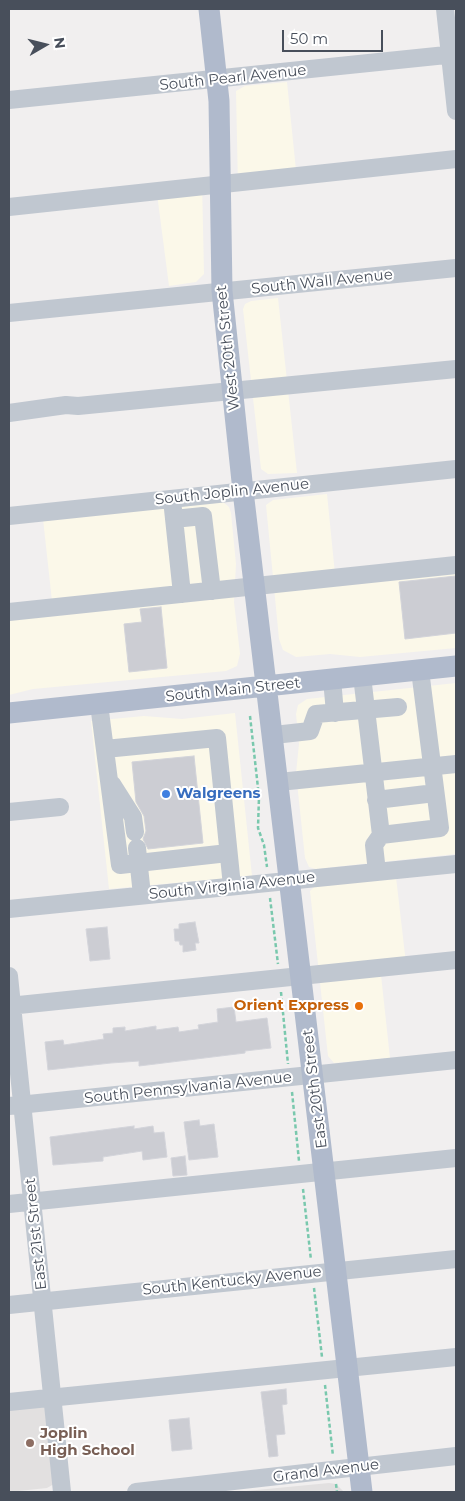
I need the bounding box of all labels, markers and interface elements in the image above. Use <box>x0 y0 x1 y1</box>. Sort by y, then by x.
north arrow <box>20 20 70 70</box>
scale bar <box>285 20 386 52</box>
text: 50 m <box>290 29 328 48</box>
text: N <box>50 36 70 50</box>
street label: South Pearl Avenue <box>159 61 307 95</box>
street label: South Wall Avenue <box>250 266 394 298</box>
street label: West 20th Street <box>212 284 244 412</box>
street label: South Joplin Avenue <box>154 475 310 509</box>
street label: South Main Street <box>165 674 301 706</box>
place label: Walgreens <box>176 785 260 803</box>
marker: Walgreens <box>160 788 172 800</box>
street label: South Virginia Avenue <box>148 868 316 904</box>
place label: Orient Express <box>234 997 349 1015</box>
marker: Orient Express <box>353 1000 365 1012</box>
street label: East 20th Street <box>299 1028 331 1150</box>
street label: South Pennsylvania Avenue <box>83 1068 293 1108</box>
street label: East 21st Street <box>21 1177 51 1291</box>
street label: South Kentucky Avenue <box>141 1263 323 1299</box>
place label: Joplin High School <box>40 1425 135 1460</box>
marker: Joplin High School <box>24 1437 36 1449</box>
street label: Grand Avenue <box>272 1456 380 1486</box>

